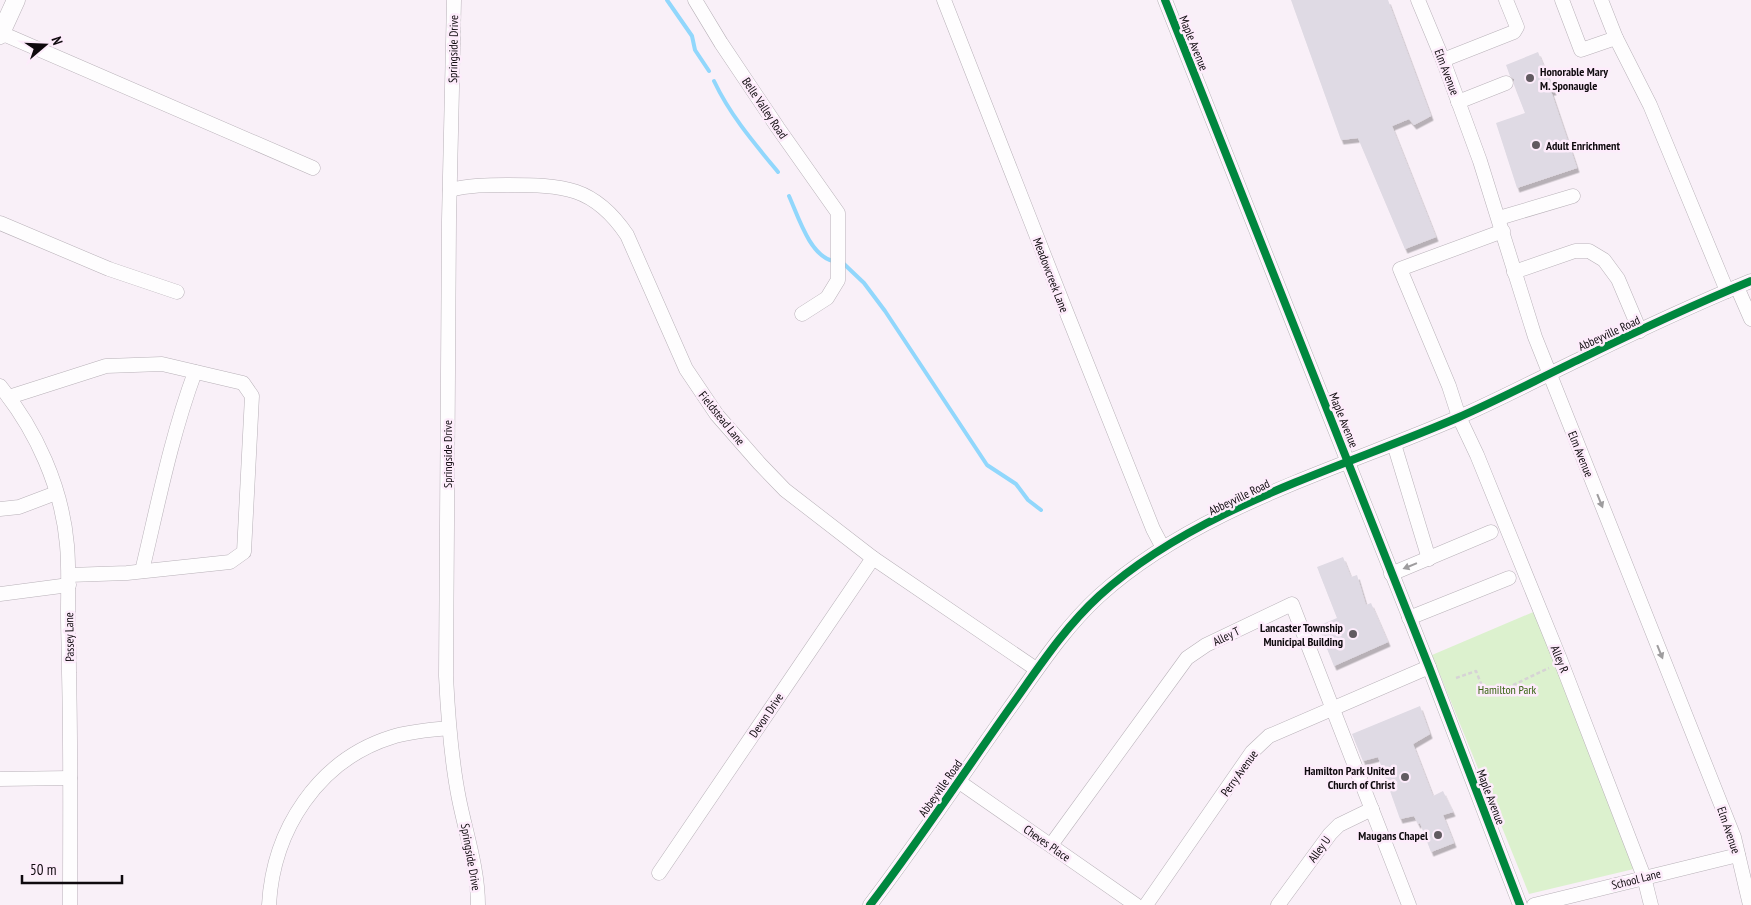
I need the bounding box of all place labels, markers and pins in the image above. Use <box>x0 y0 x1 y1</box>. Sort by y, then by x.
place label: Honorable Mary M. Sponaugle <box>1540 64 1608 93</box>
marker: Honorable Mary M. Sponaugle <box>1524 72 1536 84</box>
place label: Adult Enrichment <box>1545 138 1620 153</box>
marker: Adult Enrichment <box>1530 139 1542 151</box>
place label: Lancaster Township Municipal Building <box>1260 620 1344 649</box>
marker: Lancaster Township Municipal Building <box>1347 628 1359 640</box>
place label: Hamilton Park United Church of Christ <box>1304 763 1396 792</box>
marker: Hamilton Park United Church of Christ <box>1399 771 1411 783</box>
place label: Maugans Chapel <box>1358 828 1428 843</box>
marker: Maugans Chapel <box>1432 829 1444 841</box>

